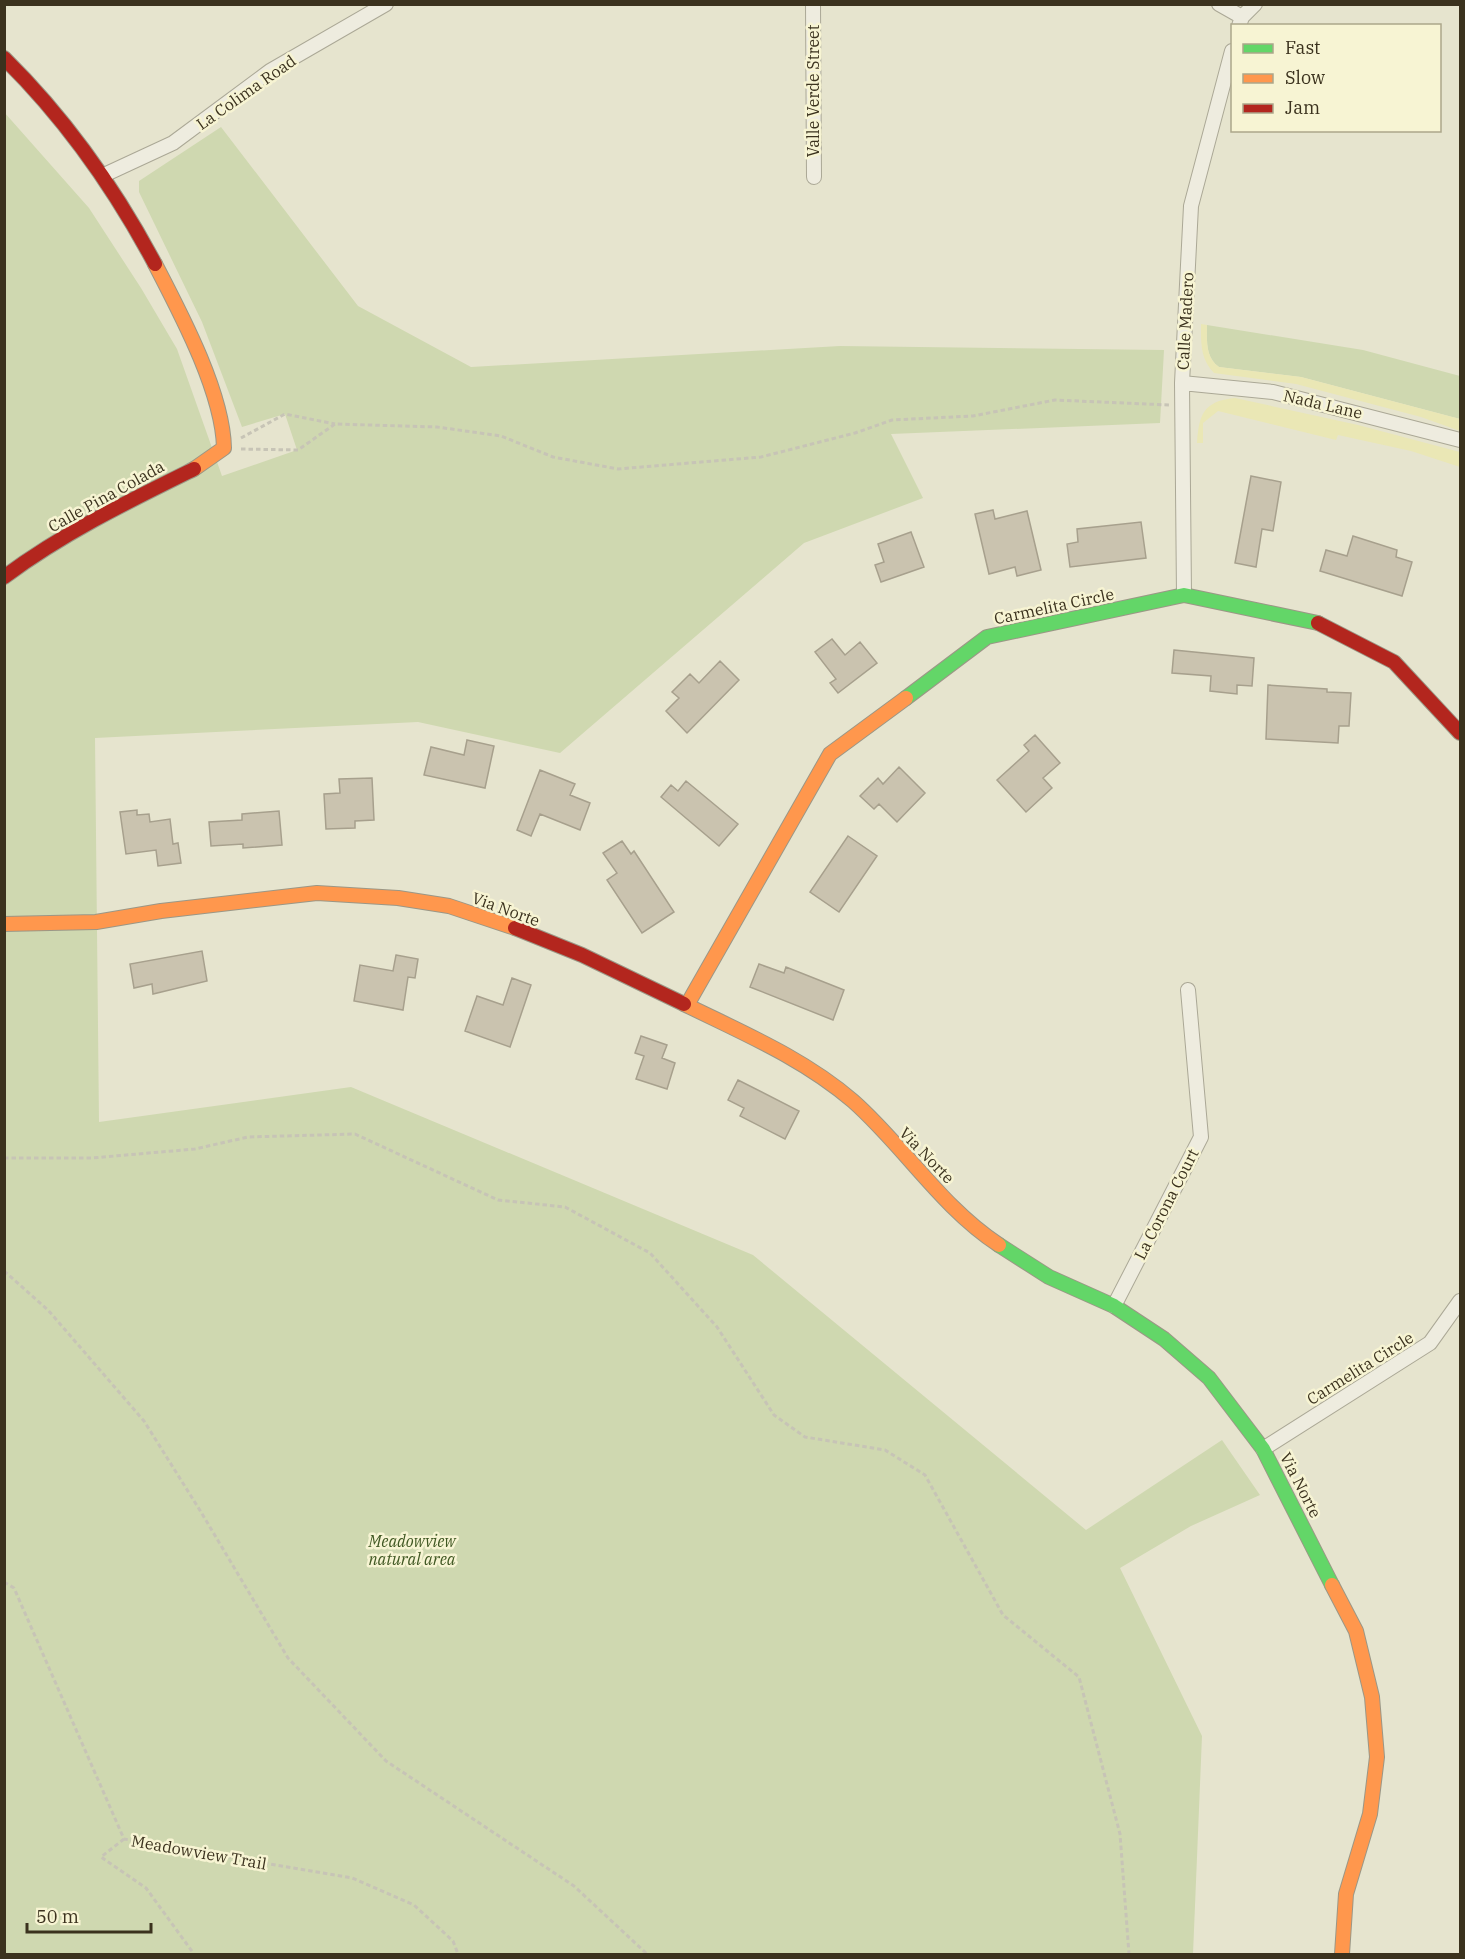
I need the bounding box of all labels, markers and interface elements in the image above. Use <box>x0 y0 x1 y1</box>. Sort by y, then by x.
street label: Valle Verde Street <box>803 24 823 157</box>
legend <box>1231 24 1441 132</box>
text: Fast <box>1285 36 1320 59</box>
street label: La Colima Road <box>192 50 300 134</box>
text: Slow <box>1285 66 1325 89</box>
text: Jam <box>1285 96 1320 119</box>
street label: Calle Madero <box>1172 272 1198 370</box>
street label: Nada Lane <box>1282 385 1364 423</box>
street label: Calle Pina Colada <box>44 456 168 536</box>
street label: Carmelita Circle <box>992 584 1116 628</box>
street label: Via Norte <box>469 888 543 930</box>
street label: Via Norte <box>895 1123 959 1187</box>
street label: La Corona Court <box>1129 1145 1203 1263</box>
street label: Carmelita Circle <box>1303 1327 1417 1409</box>
street label: Via Norte <box>1276 1449 1326 1521</box>
park label: Meadowview natural area <box>367 1531 457 1569</box>
street label: Meadowview Trail <box>130 1830 268 1874</box>
scale bar <box>27 1896 152 1934</box>
text: 50 m <box>36 1905 79 1928</box>

